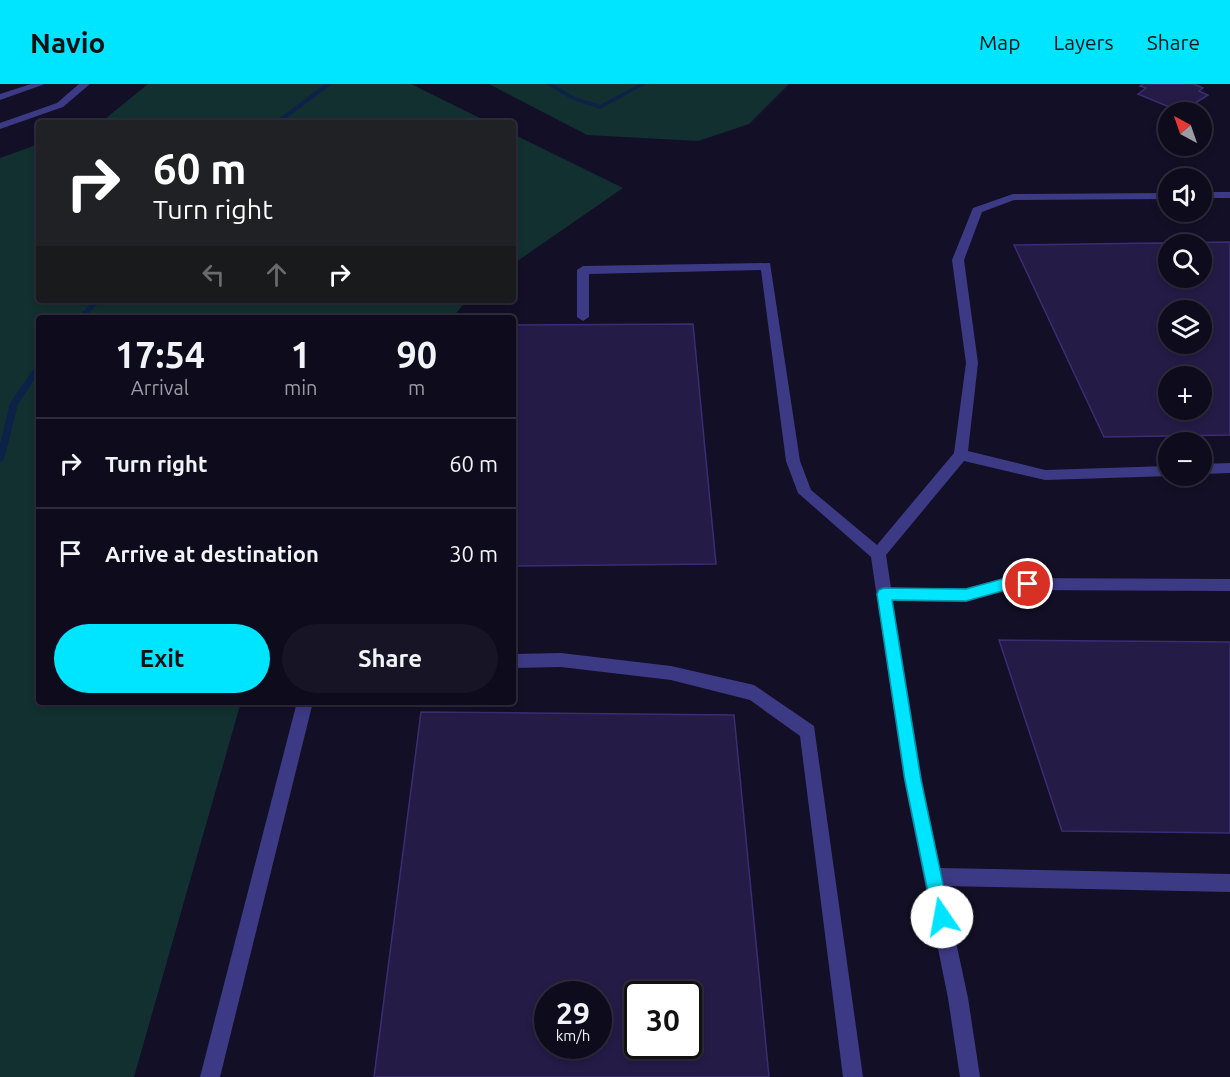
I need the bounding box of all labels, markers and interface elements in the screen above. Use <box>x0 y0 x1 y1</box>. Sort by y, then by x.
text: Navio <box>30 27 105 58</box>
text: Map <box>979 30 1020 54</box>
text: Layers <box>1053 30 1114 54</box>
text: Share <box>1147 30 1200 54</box>
north arrow <box>1158 102 1212 156</box>
map controls <box>1158 102 1212 486</box>
icon: right <box>54 144 132 222</box>
text: 60 m <box>153 145 247 192</box>
button: sound <box>1158 168 1212 222</box>
text: Turn right <box>153 194 273 224</box>
button: search <box>1158 234 1212 288</box>
icon: left <box>197 258 230 291</box>
icon: ahead <box>260 258 293 291</box>
icon: right <box>323 258 356 291</box>
button: layers <box>1158 300 1212 354</box>
text: 17:54 <box>115 334 205 375</box>
text: 1 <box>291 334 311 375</box>
text: 90 <box>396 334 437 375</box>
button: + <box>1158 366 1212 420</box>
text: Arrival <box>131 376 189 399</box>
text: min <box>284 376 318 399</box>
text: m <box>408 376 425 399</box>
button: − <box>1158 432 1212 486</box>
icon: right <box>54 447 87 480</box>
text: Turn right <box>105 451 207 476</box>
text: 60 m <box>449 451 498 476</box>
icon: arrive <box>54 537 87 570</box>
text: Arrive at destination <box>105 541 319 566</box>
text: 30 m <box>449 541 498 566</box>
pin <box>1002 558 1053 609</box>
icon: arrive <box>1011 567 1044 600</box>
button: Exit <box>54 624 270 693</box>
button: Share <box>282 624 498 693</box>
position arrow <box>910 885 974 949</box>
speed limit sign: 30 <box>624 981 702 1059</box>
text: 29 <box>556 996 590 1030</box>
text: km/h <box>556 1027 590 1044</box>

